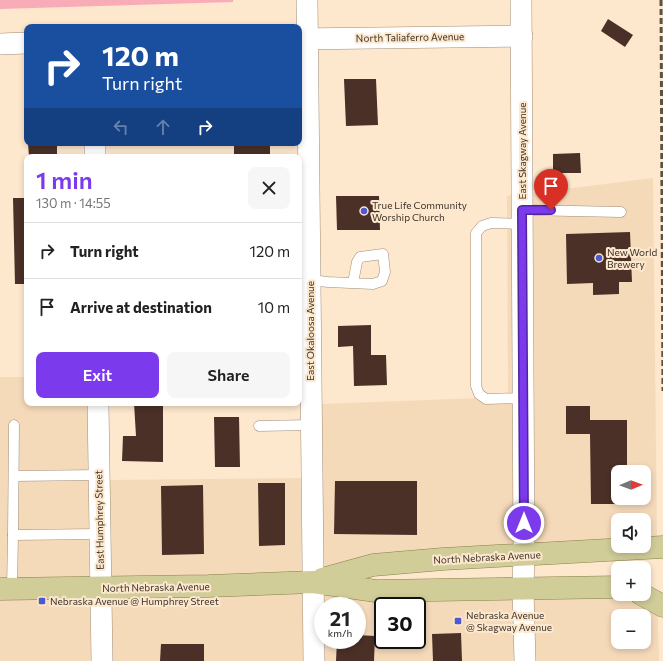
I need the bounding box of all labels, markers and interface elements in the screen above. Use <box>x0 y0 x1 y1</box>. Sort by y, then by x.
street label: North Taliaferro Avenue <box>356 30 464 44</box>
text: 120 m <box>102 38 179 72</box>
icon: right <box>36 40 88 92</box>
text: Turn right <box>102 72 182 94</box>
street label: East Skagway Avenue <box>516 102 528 200</box>
icon: left <box>110 116 132 138</box>
icon: ahead <box>152 116 174 138</box>
icon: right <box>194 116 216 138</box>
text: 1 min <box>36 165 93 194</box>
button: close <box>248 167 290 209</box>
pin <box>534 169 568 210</box>
icon: arrive <box>540 175 562 197</box>
text: 130 m · 14:55 <box>36 195 111 211</box>
place label: True Life Community Worship Church <box>372 199 467 223</box>
marker: True Life Community Worship Church <box>359 206 369 216</box>
icon: right <box>36 240 58 262</box>
text: Turn right <box>70 242 139 260</box>
text: 120 m <box>250 242 290 260</box>
place label: New World Brewery <box>607 246 658 270</box>
marker: New World Brewery <box>594 253 604 263</box>
street label: East Okaloosa Avenue <box>304 281 316 381</box>
icon: arrive <box>36 296 58 318</box>
text: Arrive at destination <box>70 298 212 316</box>
text: 10 m <box>258 298 290 316</box>
button: Exit <box>36 352 159 398</box>
button: Share <box>167 352 290 398</box>
north arrow <box>611 465 651 505</box>
map controls <box>611 465 651 649</box>
street label: East Humphrey Street <box>92 470 106 570</box>
position arrow <box>503 502 545 544</box>
button: sound <box>611 513 651 553</box>
street label: North Nebraska Avenue <box>433 548 541 566</box>
button: + <box>611 561 651 601</box>
street label: North Nebraska Avenue <box>102 580 210 594</box>
place label: Nebraska Avenue @ Humphrey Street <box>50 595 219 607</box>
marker: Nebraska Avenue @ Humphrey Street <box>37 596 47 606</box>
speed limit sign: 30 <box>374 597 426 649</box>
text: 21 <box>330 606 350 630</box>
place label: Nebraska Avenue @ Skagway Avenue <box>466 609 552 633</box>
button: − <box>611 609 651 649</box>
marker: Nebraska Avenue @ Skagway Avenue <box>453 616 463 626</box>
text: km/h <box>328 627 352 639</box>

